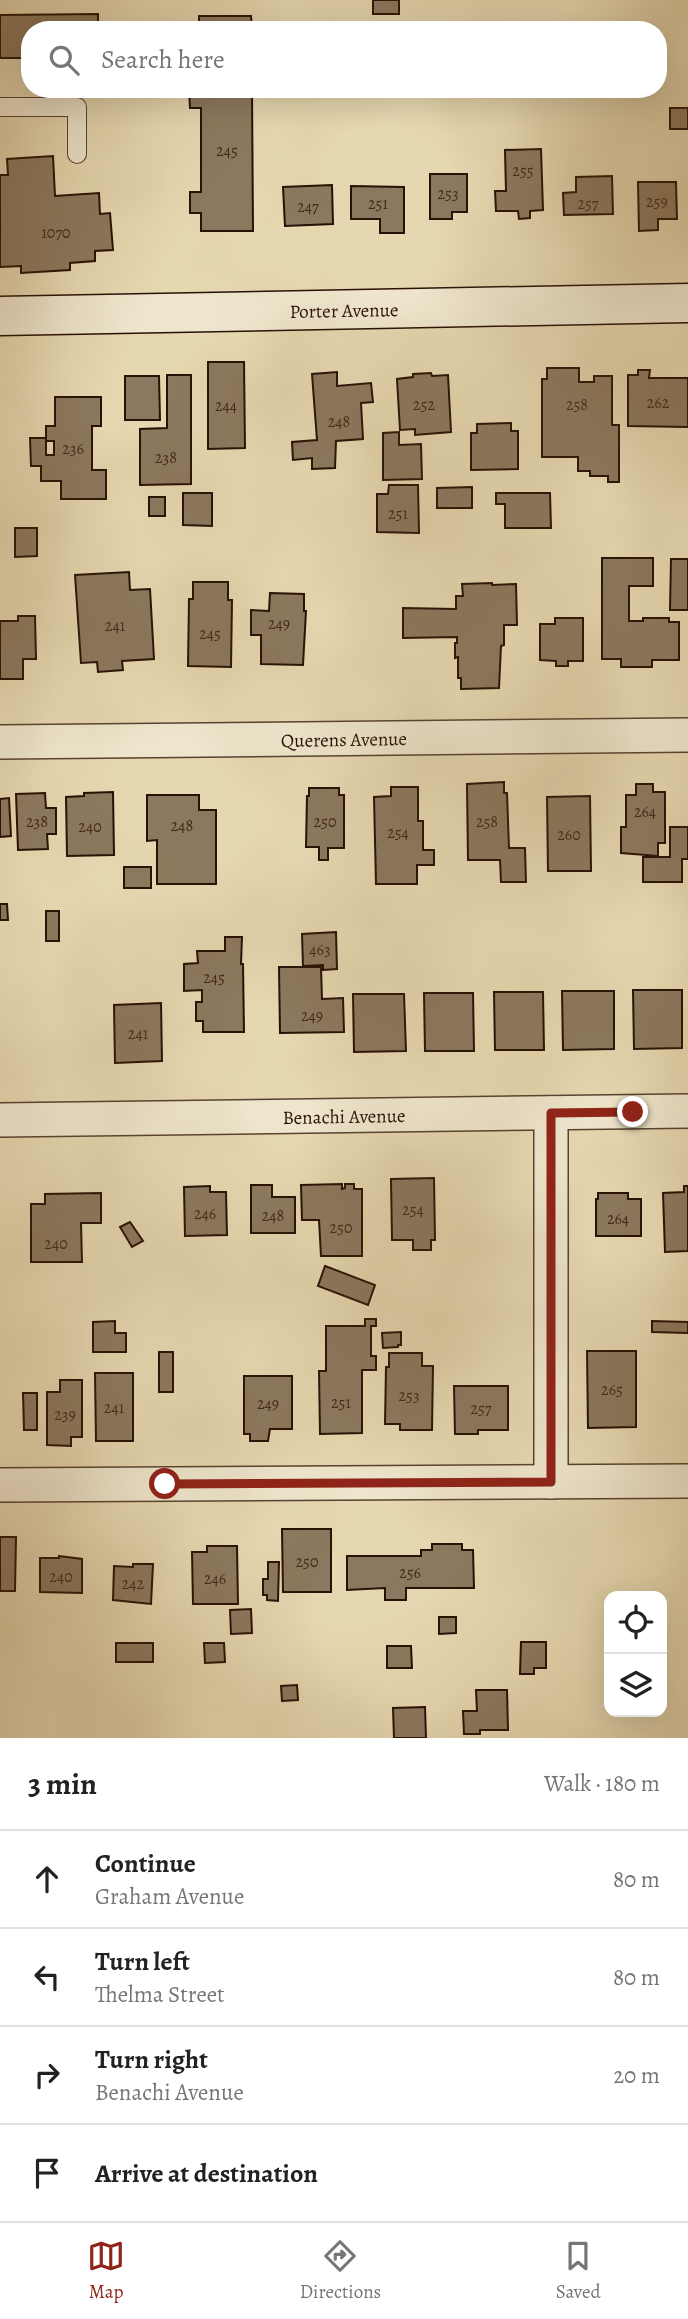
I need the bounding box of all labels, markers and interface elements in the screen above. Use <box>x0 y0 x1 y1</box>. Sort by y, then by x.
search box <box>21 21 667 98</box>
icon: search <box>45 41 83 79</box>
text: Search here <box>101 42 225 77</box>
house number: 245 <box>216 140 238 162</box>
house number: 255 <box>512 160 534 182</box>
house number: 253 <box>437 183 459 205</box>
house number: 259 <box>646 191 668 213</box>
house number: 251 <box>368 193 389 215</box>
house number: 257 <box>577 193 599 215</box>
house number: 247 <box>297 196 319 218</box>
house number: 1070 <box>41 222 71 244</box>
street label: Porter Avenue <box>289 297 399 325</box>
house number: 262 <box>647 392 670 414</box>
house number: 252 <box>413 394 435 416</box>
house number: 258 <box>566 394 588 416</box>
house number: 244 <box>215 395 237 417</box>
house number: 248 <box>328 411 350 433</box>
house number: 236 <box>62 438 84 460</box>
house number: 238 <box>155 447 177 469</box>
house number: 251 <box>388 503 409 525</box>
house number: 249 <box>268 613 290 635</box>
house number: 241 <box>105 615 126 637</box>
house number: 245 <box>199 623 221 645</box>
street label: Querens Avenue <box>281 726 407 754</box>
house number: 264 <box>634 801 656 823</box>
house number: 238 <box>26 811 48 833</box>
house number: 250 <box>313 811 337 833</box>
house number: 258 <box>476 811 498 833</box>
house number: 248 <box>171 815 193 837</box>
house number: 240 <box>78 816 102 838</box>
house number: 254 <box>387 822 409 844</box>
house number: 260 <box>557 824 581 846</box>
house number: 463 <box>309 939 331 961</box>
house number: 245 <box>203 967 225 989</box>
house number: 249 <box>301 1005 323 1027</box>
house number: 241 <box>128 1023 149 1045</box>
route end <box>617 1096 648 1127</box>
street label: Benachi Avenue <box>282 1103 406 1131</box>
house number: 254 <box>402 1199 424 1221</box>
house number: 246 <box>194 1203 216 1225</box>
house number: 248 <box>262 1205 284 1227</box>
house number: 264 <box>607 1208 629 1230</box>
house number: 250 <box>329 1217 353 1239</box>
house number: 240 <box>44 1233 68 1255</box>
house number: 265 <box>601 1379 623 1401</box>
house number: 253 <box>398 1385 420 1407</box>
house number: 251 <box>331 1392 352 1414</box>
house number: 249 <box>257 1393 279 1415</box>
house number: 241 <box>104 1397 125 1419</box>
house number: 257 <box>470 1398 492 1420</box>
house number: 239 <box>54 1404 76 1426</box>
route start <box>149 1468 180 1499</box>
house number: 250 <box>295 1551 319 1573</box>
house number: 256 <box>399 1562 421 1584</box>
house number: 240 <box>49 1566 73 1588</box>
house number: 246 <box>204 1568 226 1590</box>
house number: 242 <box>122 1573 145 1595</box>
map controls <box>604 1591 667 1717</box>
button: locate <box>604 1591 667 1654</box>
button: layers <box>604 1654 667 1717</box>
text: 3 min <box>28 1764 97 1804</box>
text: Walk · 180 m <box>544 1768 660 1799</box>
text: Continue <box>95 1846 196 1881</box>
icon: ahead <box>28 1860 66 1898</box>
text: 80 m <box>613 1864 660 1895</box>
text: Graham Avenue <box>95 1881 244 1912</box>
text: Turn left <box>95 1944 190 1979</box>
icon: left <box>28 1958 66 1996</box>
text: 80 m <box>613 1962 660 1993</box>
text: Thelma Street <box>95 1979 225 2010</box>
text: Turn right <box>95 2042 208 2077</box>
icon: right <box>28 2056 66 2094</box>
text: 20 m <box>613 2060 660 2091</box>
text: Benachi Avenue <box>95 2077 244 2108</box>
icon: arrive <box>28 2154 66 2192</box>
text: Arrive at destination <box>95 2156 318 2191</box>
tab: Map <box>87 2237 125 2305</box>
tab: Directions <box>300 2237 381 2305</box>
tab: Saved <box>556 2237 601 2305</box>

